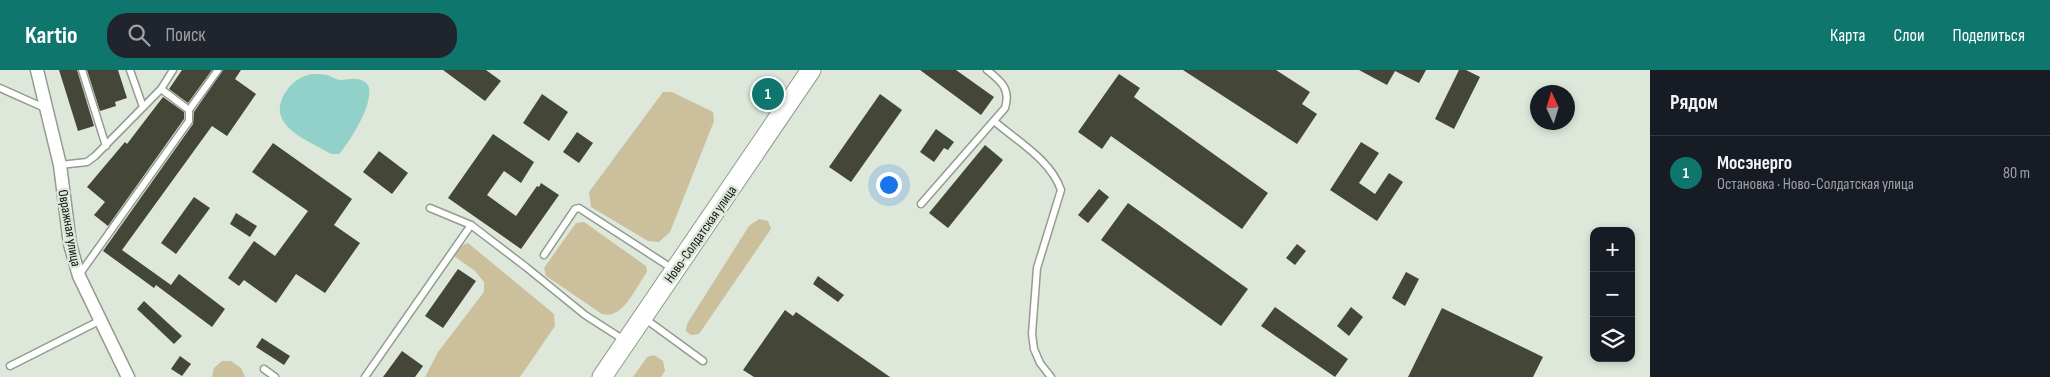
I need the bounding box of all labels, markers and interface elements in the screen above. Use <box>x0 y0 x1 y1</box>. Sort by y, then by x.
search box <box>107 13 457 58</box>
text: Kartio <box>25 21 77 50</box>
icon: search <box>125 21 153 49</box>
text: Поиск <box>165 24 206 47</box>
text: Карта <box>1830 25 1866 46</box>
text: Слои <box>1894 25 1925 46</box>
text: Поделиться <box>1953 25 2025 46</box>
pin: 1 <box>752 75 784 113</box>
north arrow <box>1530 85 1575 130</box>
text: Рядом <box>1670 90 1718 115</box>
text: Мосэнерго <box>1717 152 1792 175</box>
text: 1 <box>1683 164 1689 183</box>
text: 80 m <box>2003 164 2030 183</box>
your location <box>876 172 902 198</box>
text: Остановка · Ново-Солдатская улица <box>1717 175 1914 194</box>
street label: Ново-Солдатская улица <box>661 182 740 286</box>
street label: Овражная улица <box>54 188 85 268</box>
map controls <box>1590 227 1635 362</box>
button: + <box>1590 227 1635 272</box>
button: − <box>1590 272 1635 317</box>
button: layers <box>1590 317 1635 362</box>

